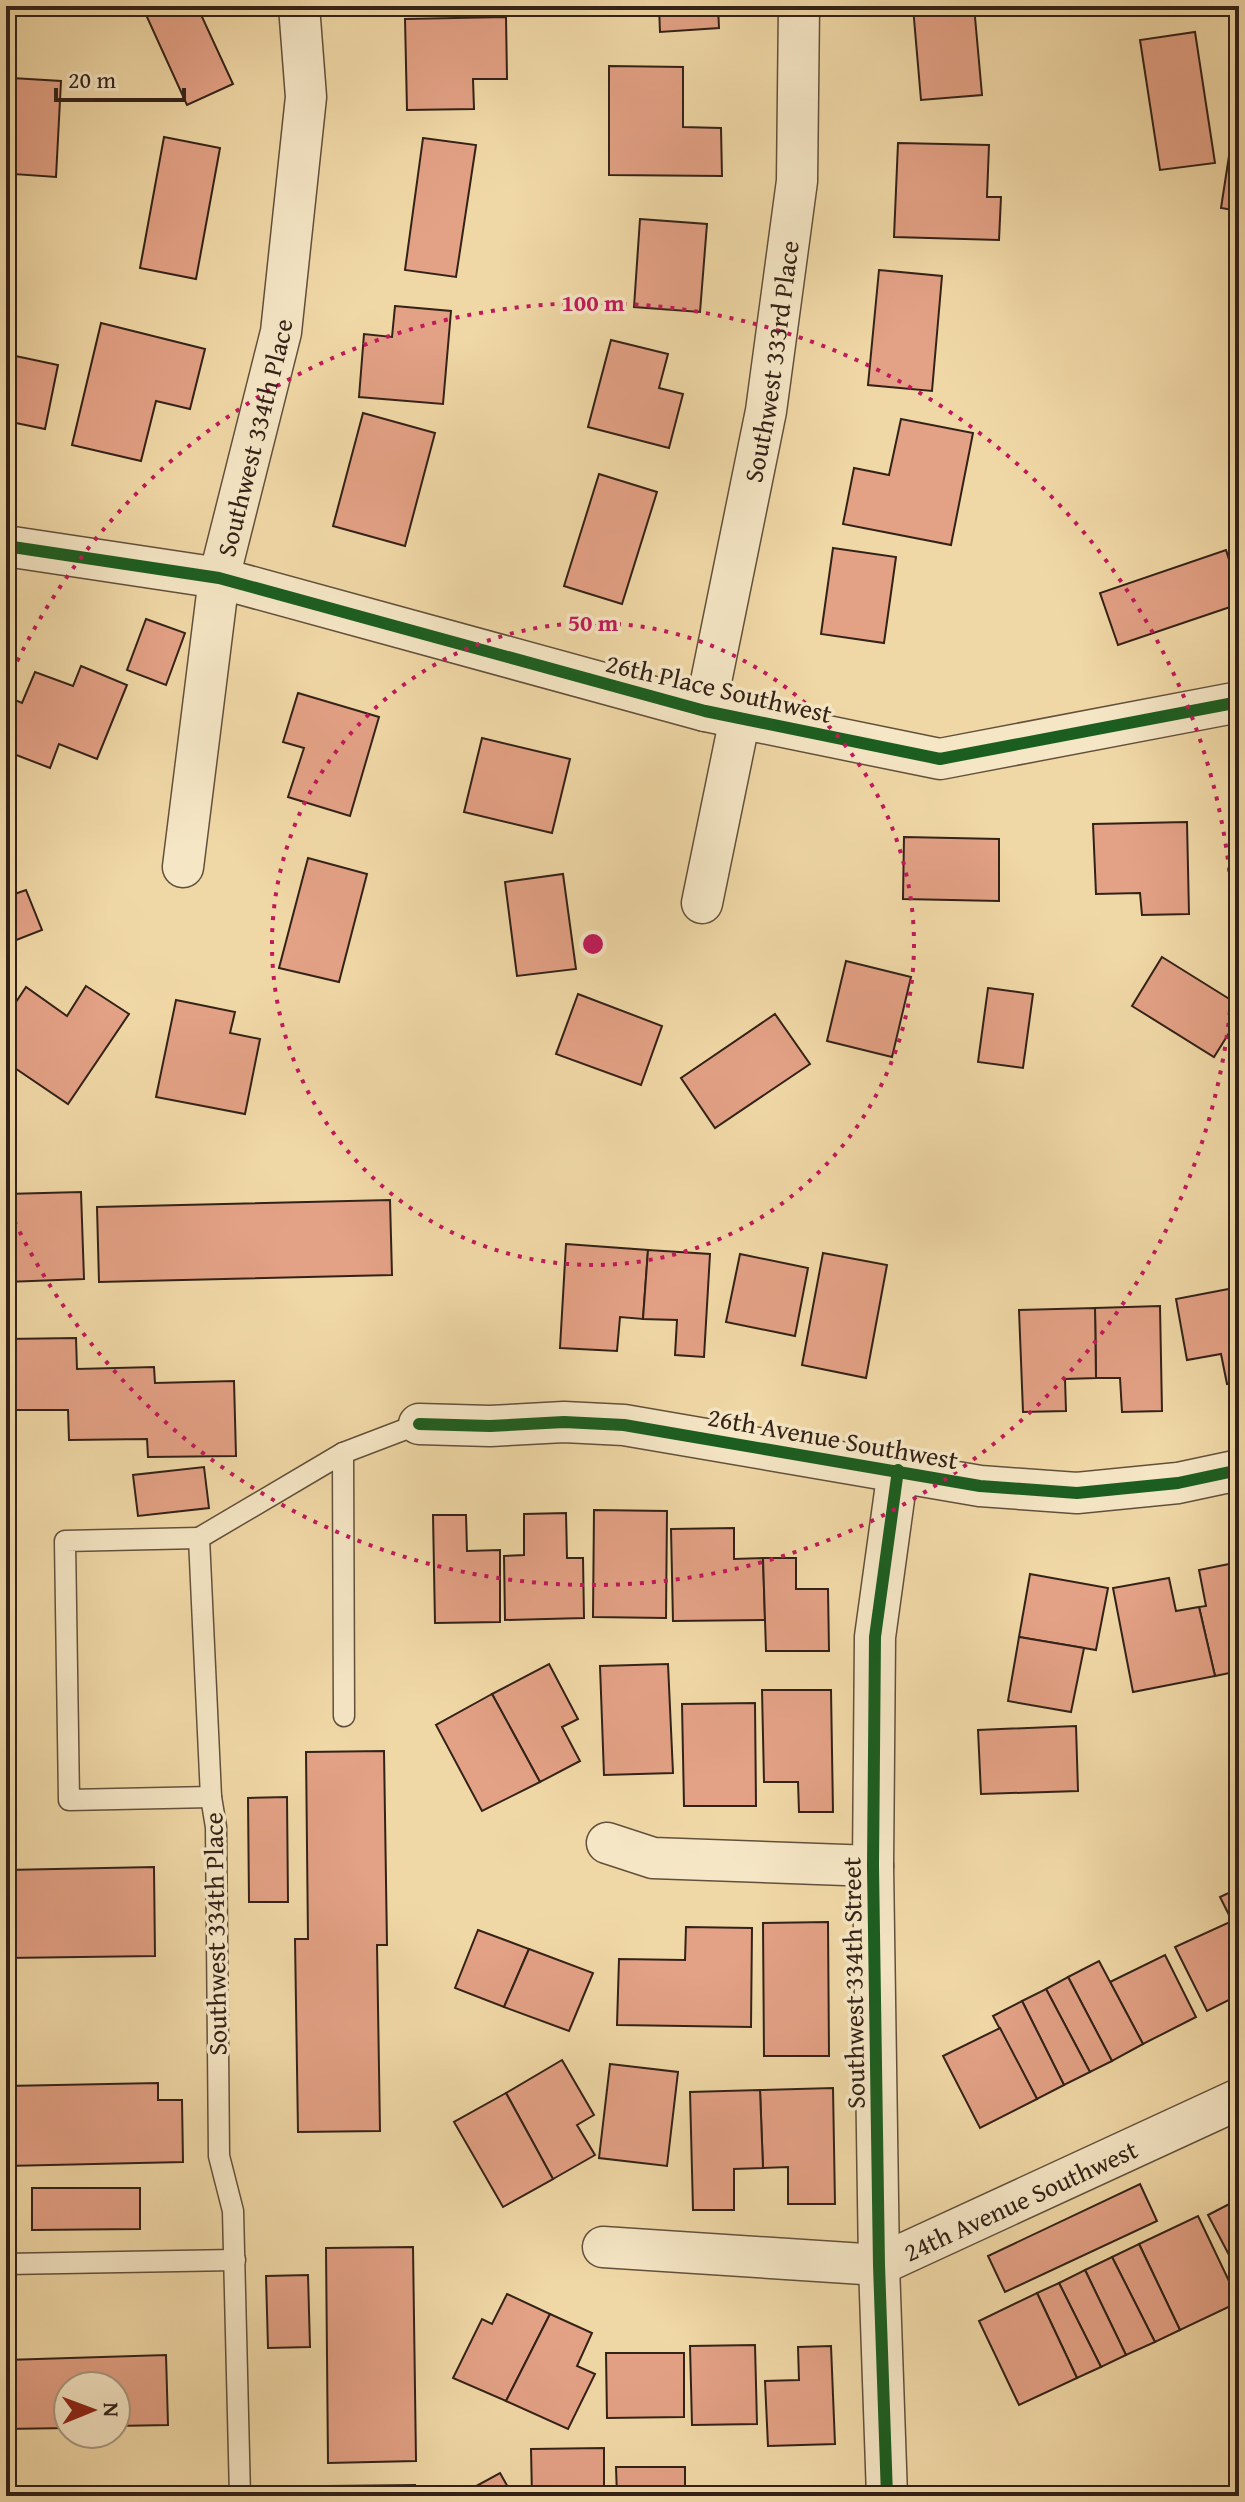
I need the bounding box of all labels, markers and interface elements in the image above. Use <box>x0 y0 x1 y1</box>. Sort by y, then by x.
scale bar <box>56 52 184 102</box>
text: 20 m <box>68 62 116 97</box>
street label: Southwest 333rd Place <box>732 238 808 486</box>
text: 100 m <box>561 285 625 320</box>
street label: Southwest 334th Place <box>206 317 302 561</box>
text: 50 m <box>568 605 619 640</box>
street label: 26th Place Southwest <box>602 643 836 733</box>
centre of rings <box>579 930 607 958</box>
street label: 26th Avenue Southwest <box>705 1397 961 1479</box>
street label: Southwest 334th Place <box>193 1812 237 2056</box>
street label: Southwest 334th Street <box>831 1857 875 2109</box>
street label: 24th Avenue Southwest <box>897 2129 1144 2271</box>
north arrow <box>52 2370 132 2450</box>
text: N <box>96 2402 128 2418</box>

